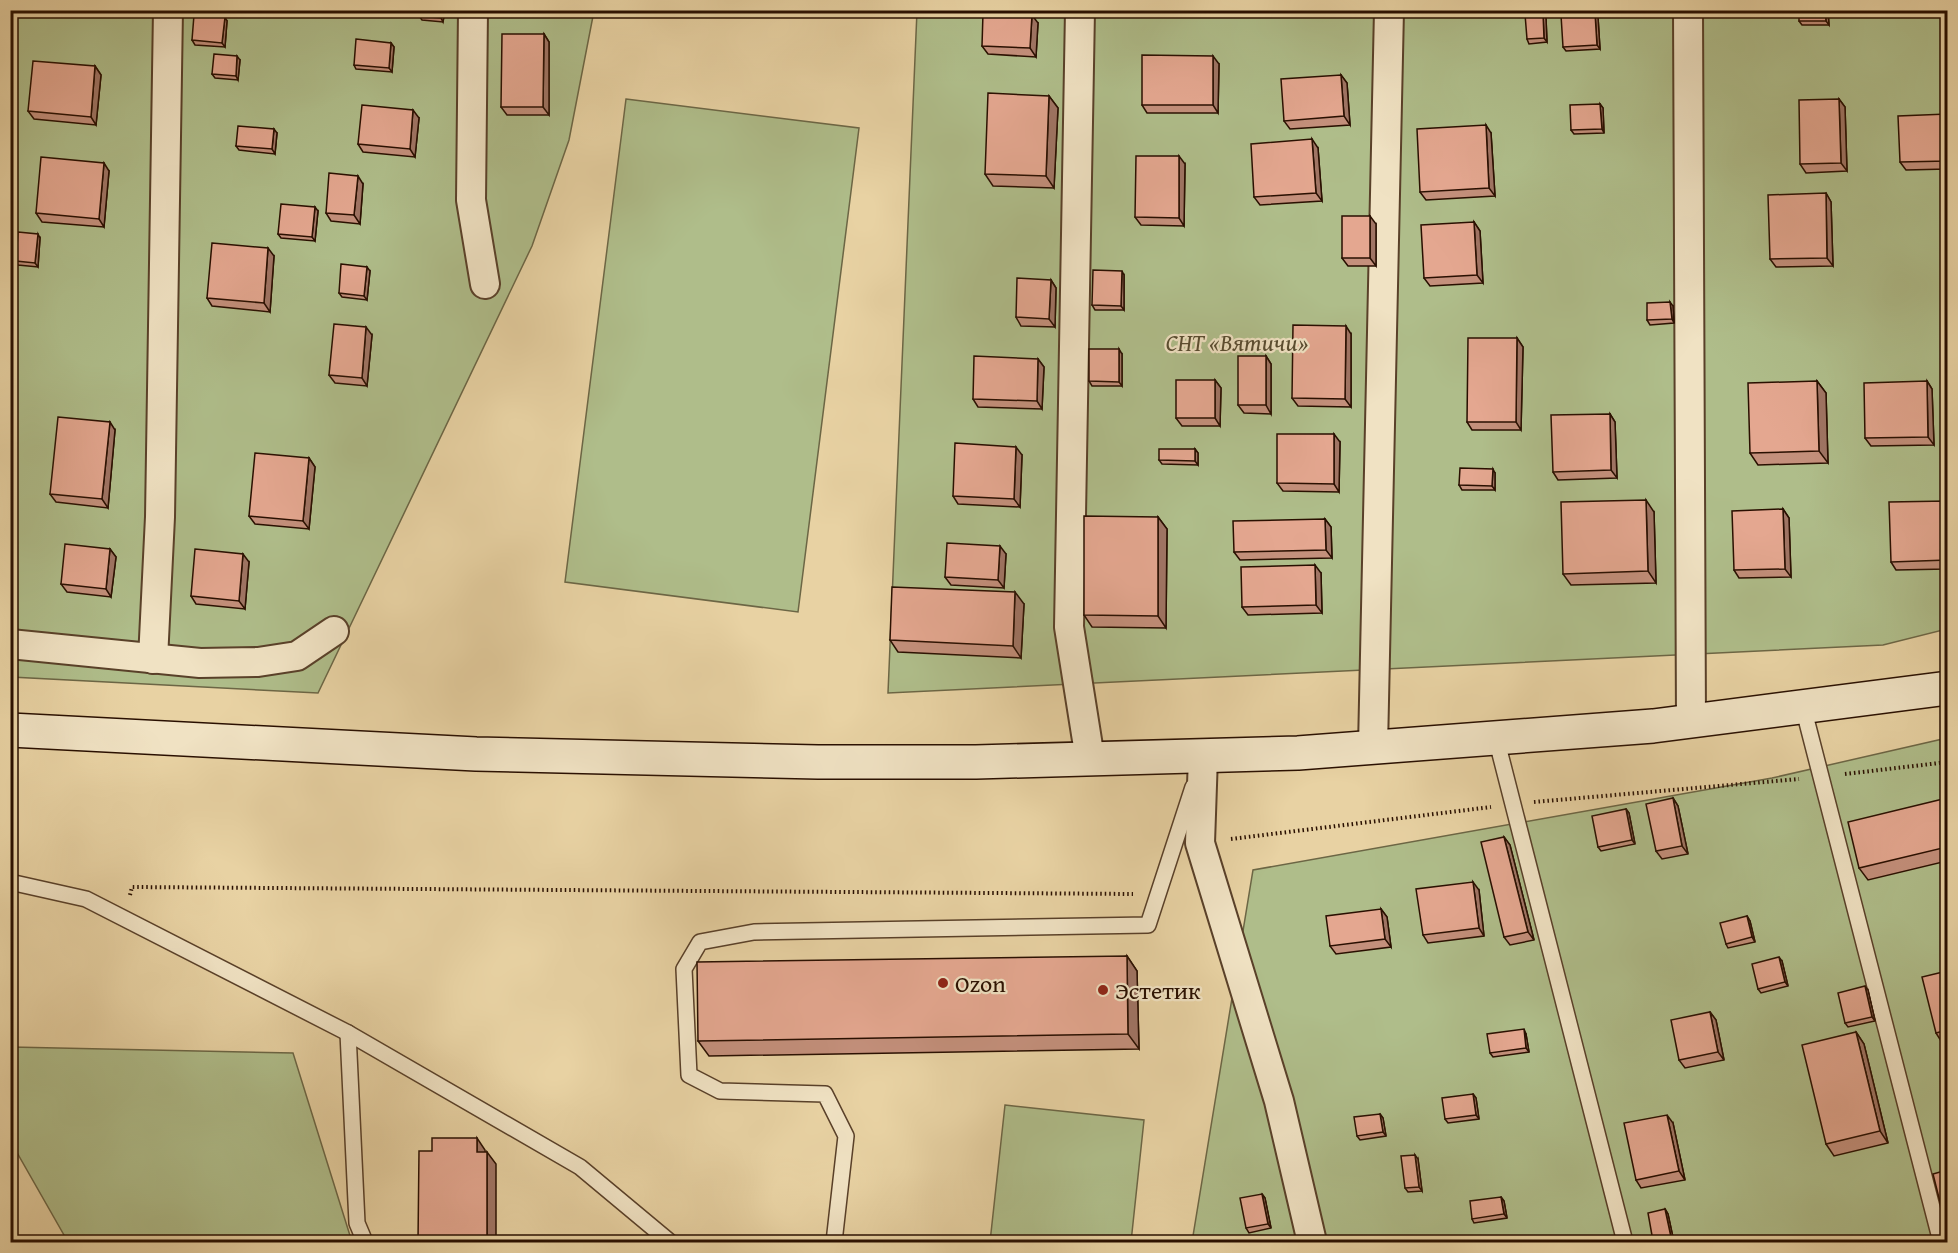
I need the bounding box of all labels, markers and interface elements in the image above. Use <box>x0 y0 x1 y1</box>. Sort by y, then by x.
park label: СНТ «Вятичи» <box>1166 325 1308 360</box>
place label: Ozon <box>955 966 1006 1001</box>
place label: Эстетик <box>1115 973 1201 1008</box>
marker: Ozon <box>936 976 950 990</box>
marker: Эстетик <box>1096 983 1110 997</box>

